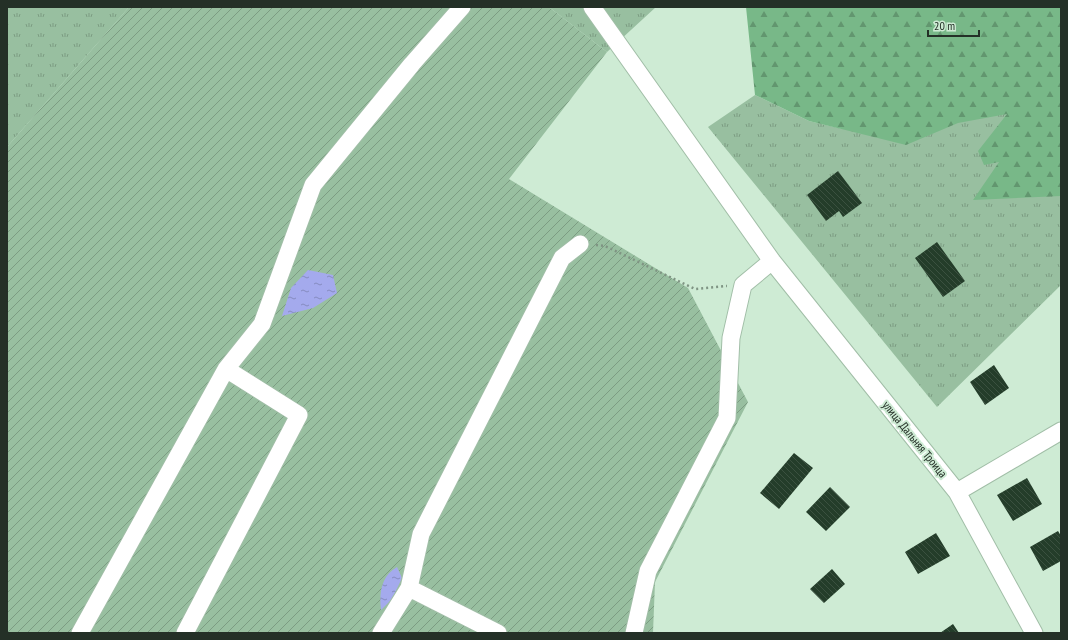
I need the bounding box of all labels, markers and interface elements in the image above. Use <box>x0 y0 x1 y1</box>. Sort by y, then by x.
scale bar <box>928 12 979 38</box>
text: 20 m <box>934 18 955 33</box>
street label: улица Дальняя Троица <box>879 398 951 481</box>

